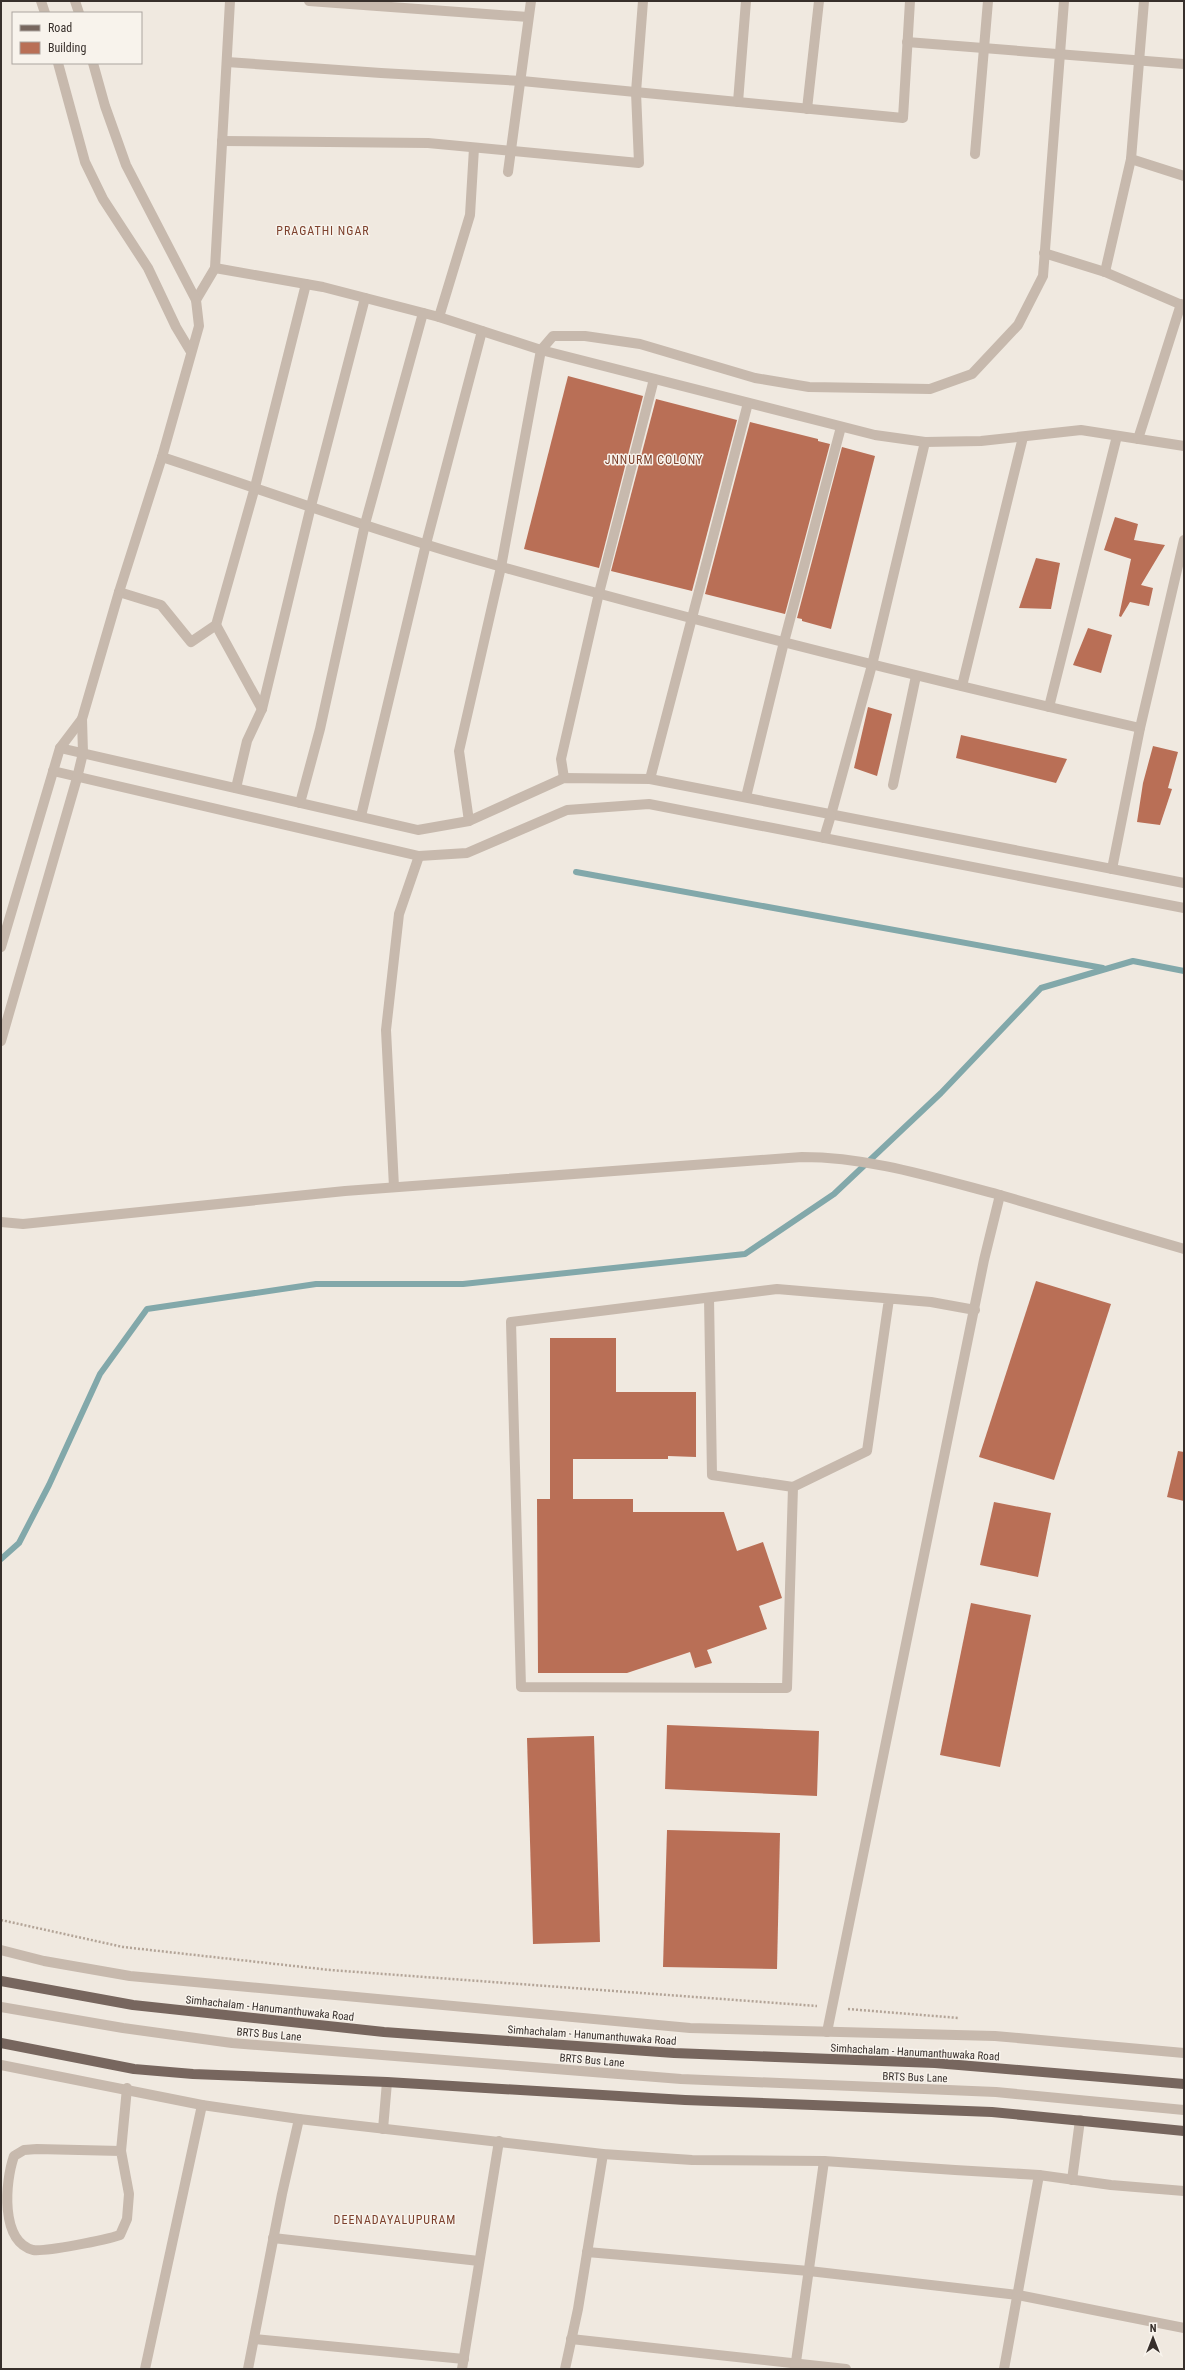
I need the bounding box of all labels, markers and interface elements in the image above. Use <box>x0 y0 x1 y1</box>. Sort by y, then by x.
legend <box>12 12 142 64</box>
text: Road <box>48 21 72 35</box>
text: Building <box>48 41 86 55</box>
district label: PRAGATHI NGAR <box>276 224 370 238</box>
district label: JNNURM COLONY <box>605 453 703 467</box>
street label: Simhachalam - Hanumanthuwaka Road <box>185 1993 355 2024</box>
street label: Simhachalam - Hanumanthuwaka Road <box>507 2023 677 2048</box>
street label: BRTS Bus Lane <box>236 2025 302 2044</box>
street label: Simhachalam - Hanumanthuwaka Road <box>830 2042 1000 2063</box>
street label: BRTS Bus Lane <box>559 2051 625 2070</box>
street label: BRTS Bus Lane <box>882 2070 948 2085</box>
district label: DEENADAYALUPURAM <box>334 2213 456 2227</box>
north arrow <box>1133 2318 1173 2358</box>
text: N <box>1150 2322 1157 2335</box>

